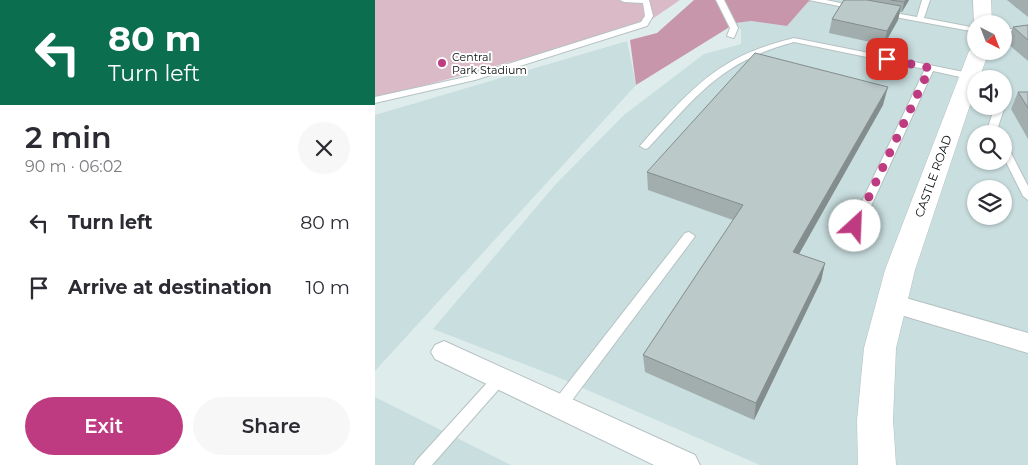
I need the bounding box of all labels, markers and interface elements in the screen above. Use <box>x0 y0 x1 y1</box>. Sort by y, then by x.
north arrow <box>967 15 1013 60</box>
map controls <box>967 15 1012 225</box>
text: 80 m <box>108 17 202 60</box>
icon: left <box>25 20 90 85</box>
pin <box>866 38 908 80</box>
icon: arrive <box>873 45 901 73</box>
place label: Central Park Stadium <box>452 50 527 77</box>
marker: Central Park Stadium <box>436 57 448 69</box>
text: Turn left <box>108 60 200 87</box>
button: sound <box>967 70 1012 115</box>
text: 2 min <box>25 119 112 156</box>
button: close <box>298 122 350 174</box>
button: search <box>967 125 1012 170</box>
street label: CASTLE ROAD <box>911 133 955 219</box>
text: 90 m · 06:02 <box>25 157 122 176</box>
button: layers <box>967 180 1012 225</box>
position arrow <box>828 199 880 251</box>
icon: left <box>25 209 53 237</box>
text: Turn left <box>68 211 153 234</box>
text: 80 m <box>300 211 350 234</box>
icon: arrive <box>25 274 53 302</box>
text: Arrive at destination <box>68 276 272 299</box>
text: 10 m <box>305 276 350 299</box>
button: Exit <box>25 397 183 455</box>
button: Share <box>193 397 350 455</box>

